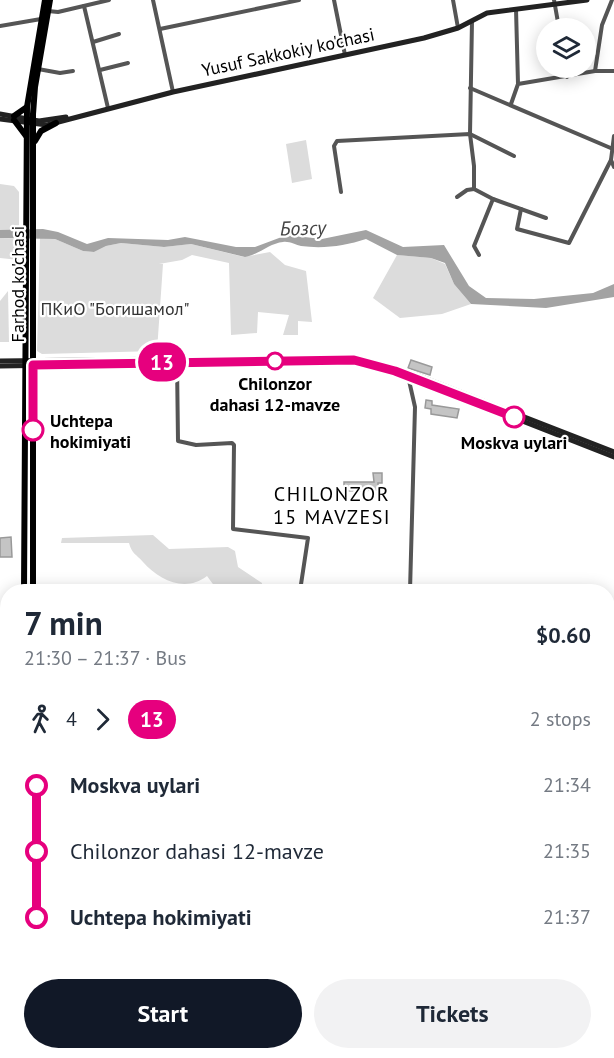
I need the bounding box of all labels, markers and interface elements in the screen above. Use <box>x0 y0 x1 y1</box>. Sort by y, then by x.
map controls <box>536 18 596 78</box>
button: layers <box>536 18 596 78</box>
street label: Yusuf Sakkokiy ko'chasi <box>200 22 376 82</box>
water label: Бозсу <box>280 215 327 241</box>
street label: Farhod ko'chasi <box>6 226 29 342</box>
park label: ПКиО "Богишамол" <box>40 297 190 320</box>
line badge: 13 <box>135 342 189 382</box>
text: 13 <box>150 349 174 376</box>
marker: Chilonzor dahasi 12-mavze <box>266 352 284 370</box>
place label: Chilonzor dahasi 12-mavze <box>210 372 340 416</box>
marker: Moskva uylari <box>503 406 525 428</box>
place label: Uchtepa hokimiyati <box>50 409 131 453</box>
marker: Uchtepa hokimiyati <box>22 419 44 441</box>
place label: Moskva uylari <box>461 431 567 454</box>
district label: CHILONZOR 15 MAVZESI <box>273 481 391 530</box>
text: 7 min <box>24 601 103 644</box>
text: $0.60 <box>536 621 591 649</box>
text: 21:30 – 21:37 · Bus <box>24 645 186 671</box>
icon: walk <box>24 703 57 736</box>
icon: forward <box>86 703 119 736</box>
text: 4 <box>66 706 77 732</box>
text: 13 <box>140 706 164 733</box>
text: 2 stops <box>530 706 591 732</box>
text: Moskva uylari <box>70 771 200 799</box>
text: 21:34 <box>543 772 591 798</box>
text: Chilonzor dahasi 12-mavze <box>70 837 324 865</box>
text: 21:35 <box>543 838 591 864</box>
text: Uchtepa hokimiyati <box>70 903 252 931</box>
text: 21:37 <box>543 904 591 930</box>
button: Start <box>24 979 302 1048</box>
button: Tickets <box>314 979 591 1048</box>

